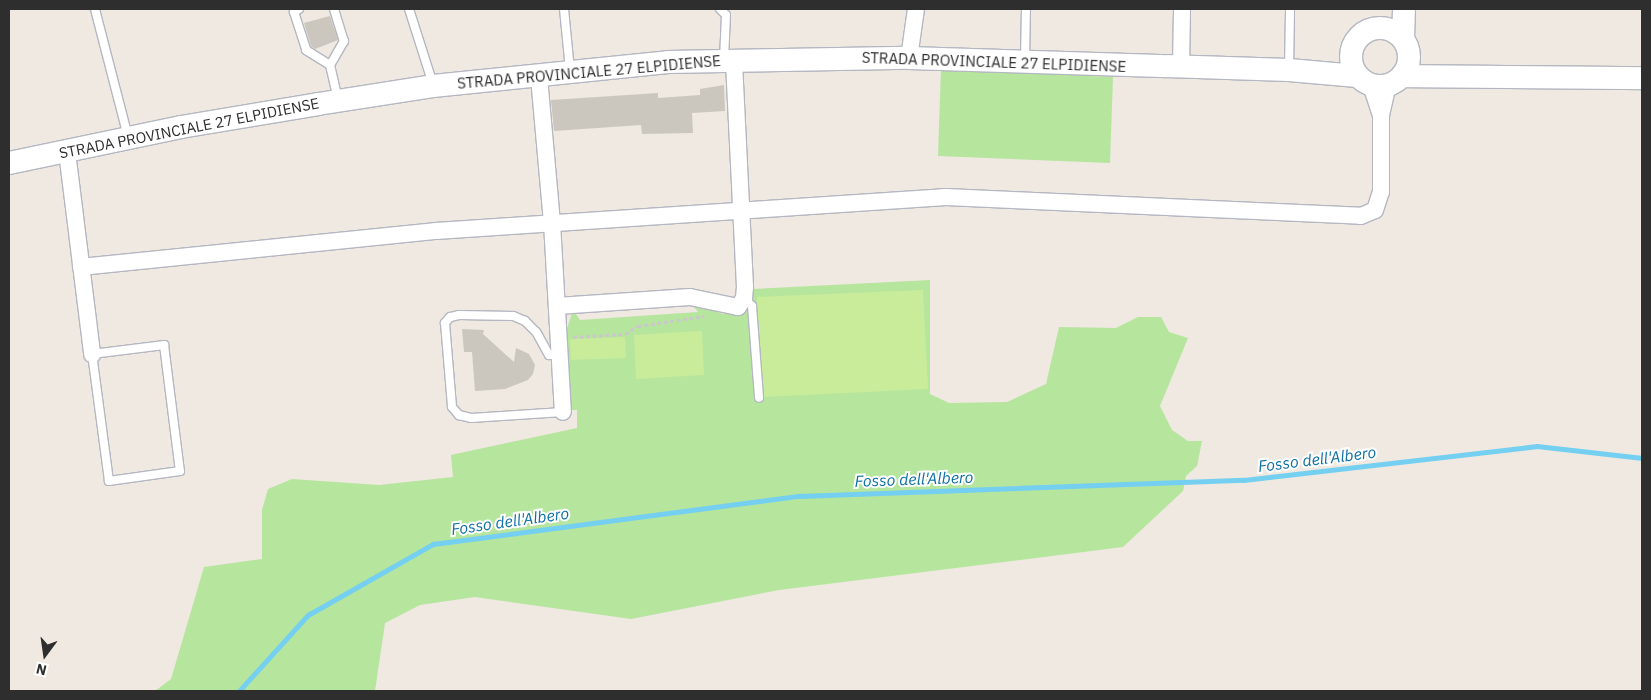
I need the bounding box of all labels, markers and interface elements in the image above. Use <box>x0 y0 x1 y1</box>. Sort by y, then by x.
street label: STRADA PROVINCIALE 27 ELPIDIENSE <box>861 48 1127 76</box>
street label: STRADA PROVINCIALE 27 ELPIDIENSE <box>456 52 722 92</box>
street label: STRADA PROVINCIALE 27 ELPIDIENSE <box>57 94 321 162</box>
water label: Fosso dell'Albero <box>1257 442 1377 476</box>
water label: Fosso dell'Albero <box>854 467 974 491</box>
water label: Fosso dell'Albero <box>450 503 570 539</box>
north arrow <box>20 630 70 680</box>
text: N <box>34 660 48 680</box>

